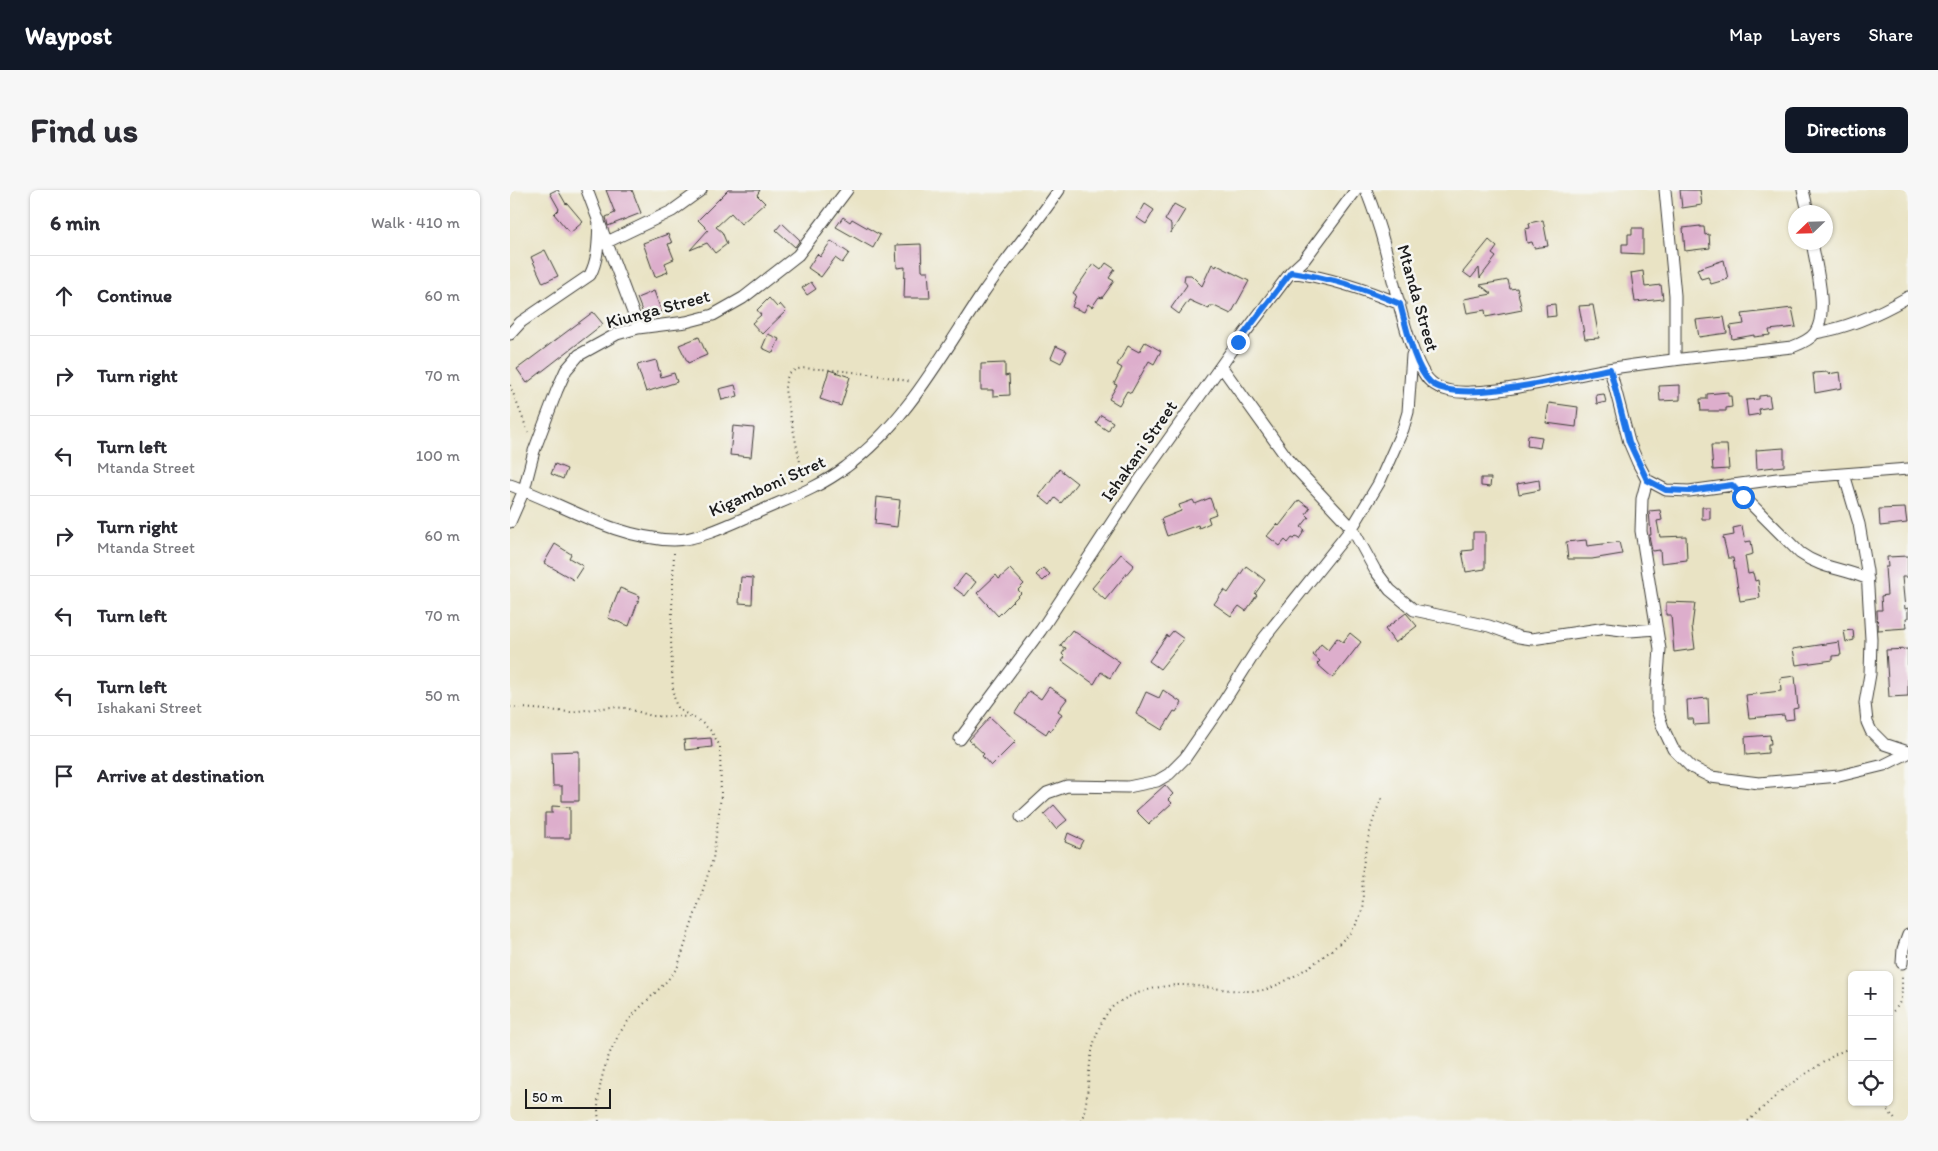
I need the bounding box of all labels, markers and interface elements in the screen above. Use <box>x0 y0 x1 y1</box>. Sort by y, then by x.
text: Waypost <box>25 21 112 50</box>
text: Map <box>1729 24 1762 46</box>
text: Layers <box>1790 24 1840 46</box>
text: Share <box>1868 24 1913 46</box>
button: Directions <box>1785 107 1908 153</box>
text: Find us <box>30 109 138 151</box>
north arrow <box>1788 205 1833 250</box>
text: 6 min <box>50 210 100 235</box>
text: Walk · 410 m <box>371 213 460 232</box>
street label: Mtanda Street <box>1392 242 1444 354</box>
icon: ahead <box>50 282 78 310</box>
text: Continue <box>97 284 172 307</box>
street label: Kiunga Street <box>604 285 713 333</box>
text: 60 m <box>425 286 460 305</box>
route end <box>1227 331 1250 354</box>
icon: right <box>50 362 78 390</box>
text: Turn right <box>97 364 178 387</box>
text: 70 m <box>425 366 460 385</box>
street label: Ishakani Street <box>1096 396 1182 506</box>
text: Turn left <box>97 435 167 458</box>
icon: left <box>50 442 78 470</box>
text: 100 m <box>416 446 460 465</box>
street label: Kigamboni Stret <box>705 450 829 522</box>
text: Mtanda Street <box>97 458 195 477</box>
route start <box>1732 486 1755 509</box>
text: Turn right <box>97 515 178 538</box>
icon: right <box>50 522 78 550</box>
text: 60 m <box>425 526 460 545</box>
text: Mtanda Street <box>97 538 195 557</box>
icon: left <box>50 602 78 630</box>
text: Turn left <box>97 604 167 627</box>
text: 70 m <box>425 606 460 625</box>
text: Turn left <box>97 675 167 698</box>
icon: left <box>50 682 78 710</box>
text: 50 m <box>425 686 460 705</box>
text: Ishakani Street <box>97 698 202 717</box>
icon: arrive <box>50 762 78 790</box>
text: Arrive at destination <box>97 764 264 787</box>
map controls <box>1848 971 1893 1106</box>
button: + <box>1848 971 1893 1016</box>
button: − <box>1848 1016 1893 1061</box>
button: locate <box>1848 1061 1893 1106</box>
scale bar <box>525 1086 611 1109</box>
text: 50 m <box>532 1089 563 1106</box>

